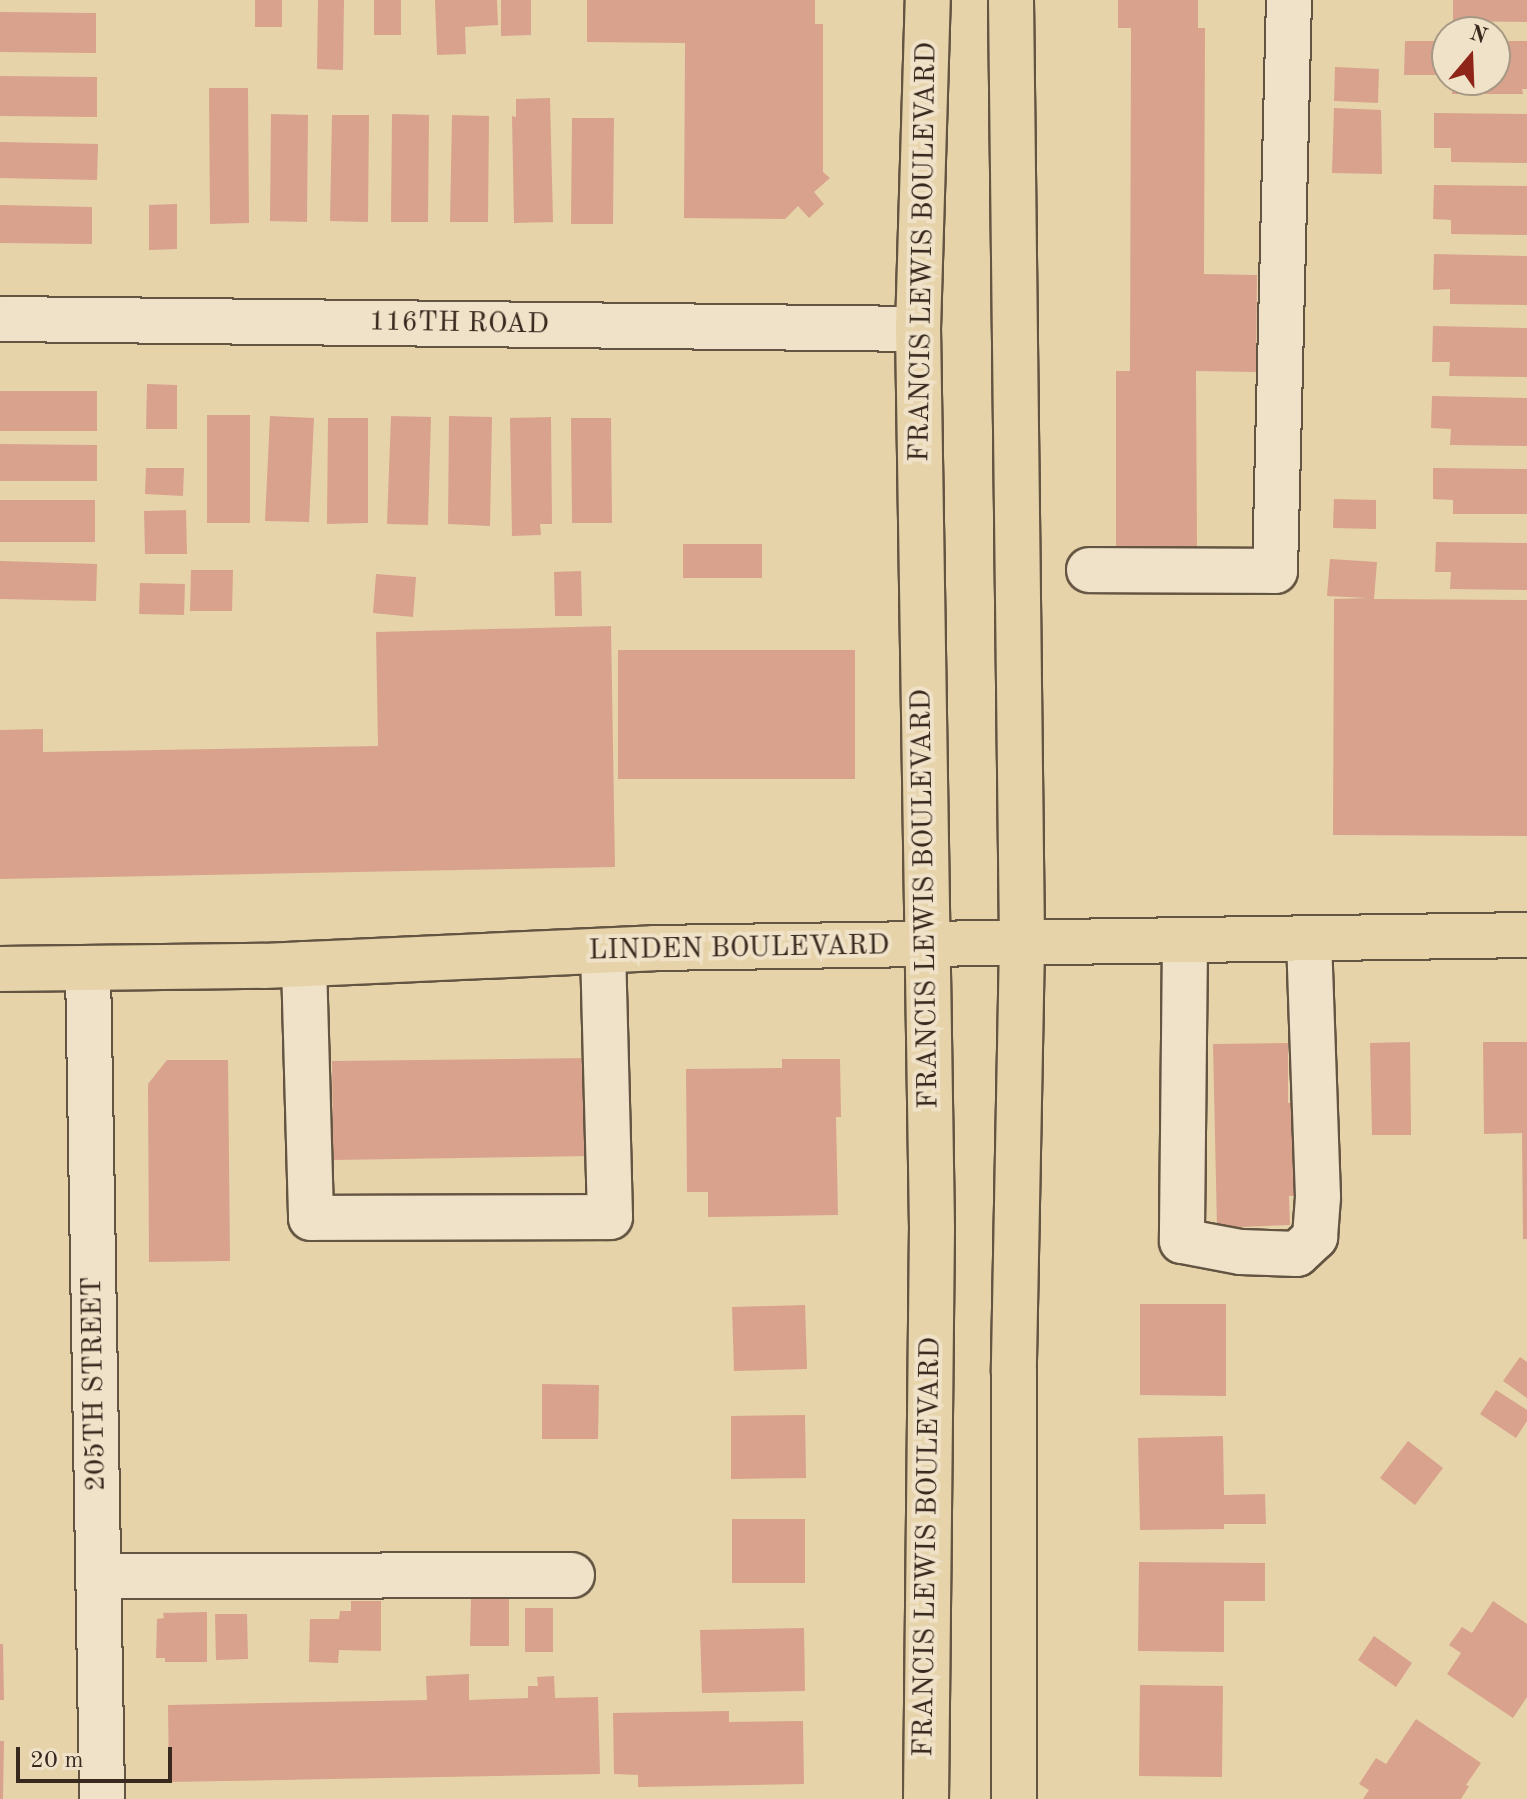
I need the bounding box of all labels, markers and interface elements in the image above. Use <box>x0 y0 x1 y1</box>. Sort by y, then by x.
north arrow <box>1431 16 1511 96</box>
text: N <box>1467 22 1490 48</box>
street label: FRANCIS LEWIS BOULEVARD <box>904 42 944 462</box>
street label: 116TH ROAD <box>369 306 549 342</box>
street label: FRANCIS LEWIS BOULEVARD <box>906 689 946 1109</box>
street label: LINDEN BOULEVARD <box>588 930 890 968</box>
street label: 205TH STREET <box>76 1276 114 1492</box>
street label: FRANCIS LEWIS BOULEVARD <box>908 1337 948 1757</box>
scale bar <box>20 1731 176 1781</box>
text: 20 m <box>30 1749 84 1773</box>

